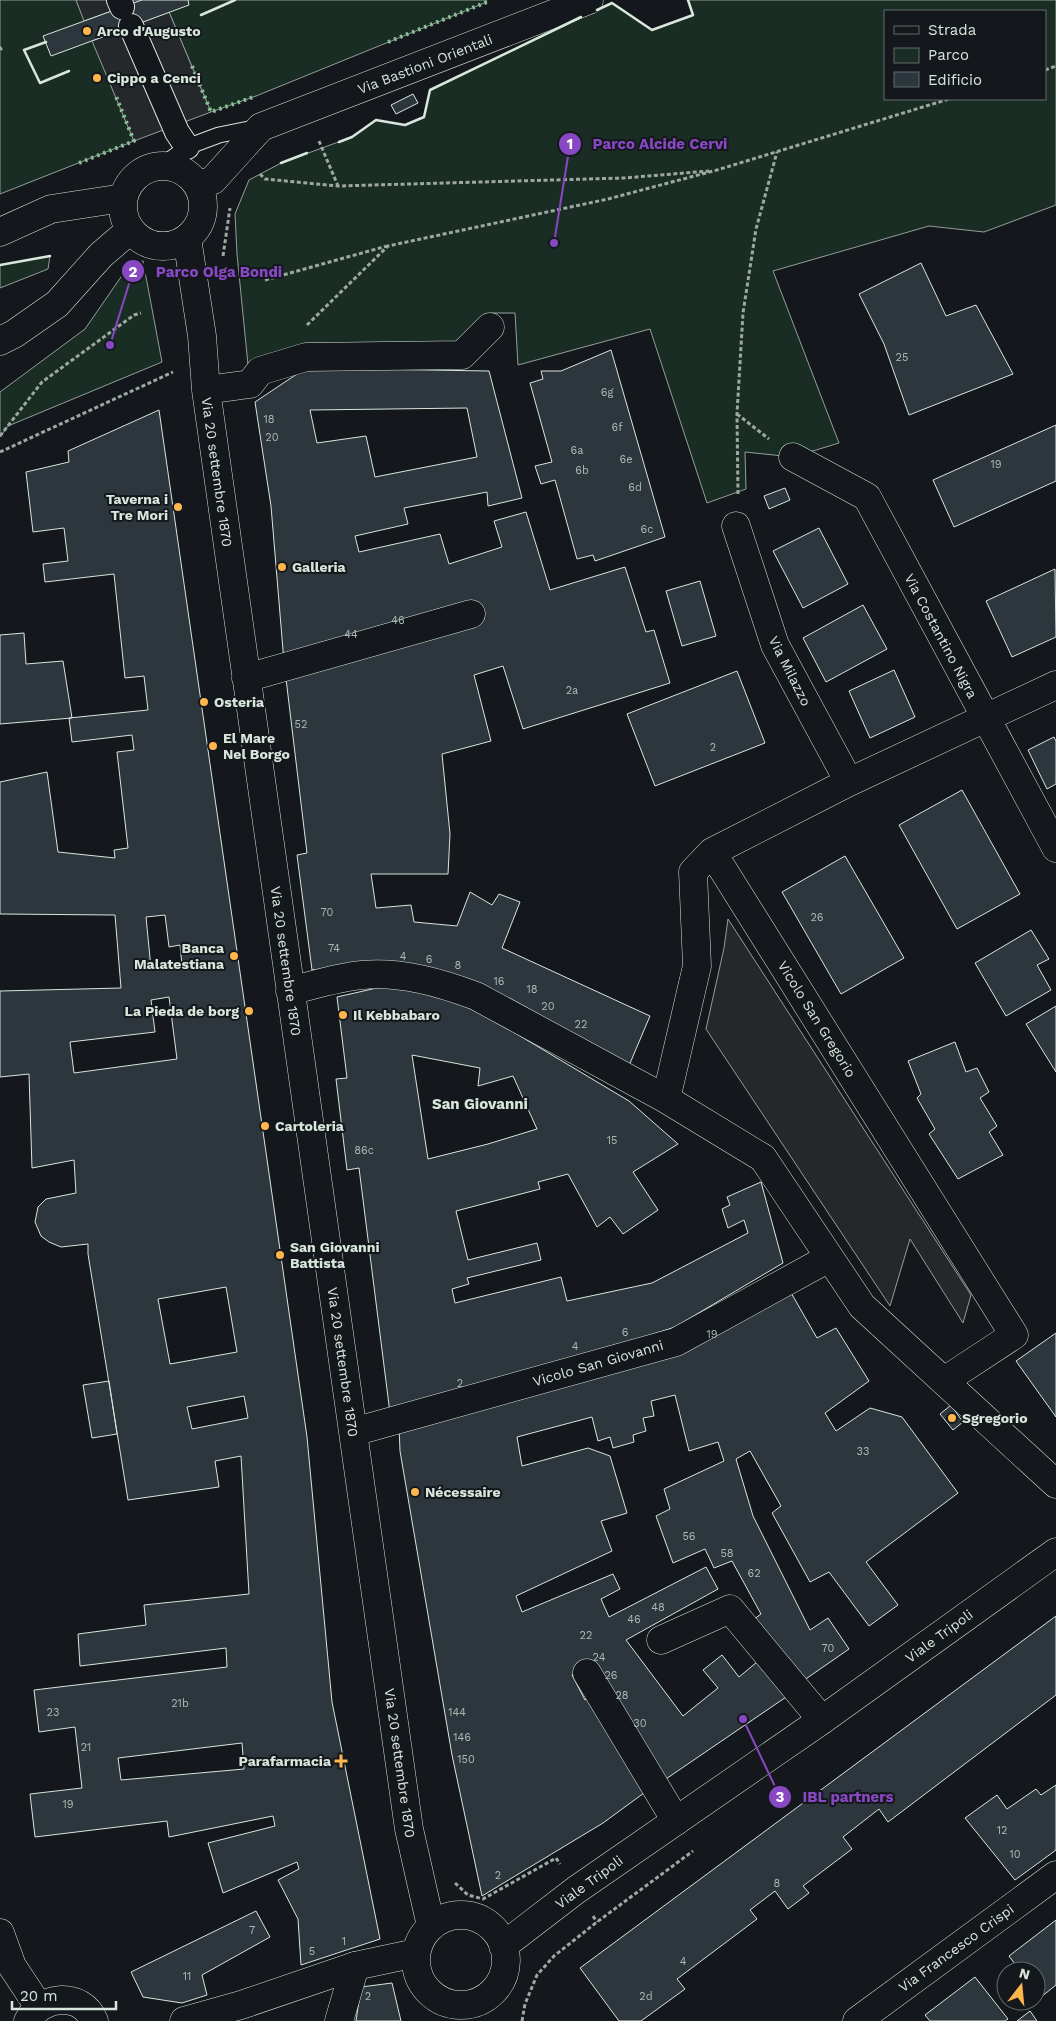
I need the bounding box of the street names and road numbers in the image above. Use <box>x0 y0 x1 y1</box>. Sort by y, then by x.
street label: Via Bastioni Orientali <box>355 31 495 97</box>
street label: Via 20 settembre 1870 <box>199 396 235 548</box>
street label: Via Costantino Nigra <box>901 571 981 701</box>
street label: Via Milazzo <box>766 633 814 709</box>
street label: Via 20 settembre 1870 <box>268 885 304 1037</box>
street label: Vicolo San Gregorio <box>775 958 859 1080</box>
street label: Via 20 settembre 1870 <box>325 1286 361 1438</box>
street label: Vicolo San Giovanni <box>531 1337 665 1389</box>
street label: Viale Tripoli <box>902 1606 976 1666</box>
street label: Via 20 settembre 1870 <box>382 1687 418 1839</box>
street label: Viale Tripoli <box>552 1852 626 1912</box>
street label: Via Francesco Crispi <box>895 1901 1017 1995</box>

